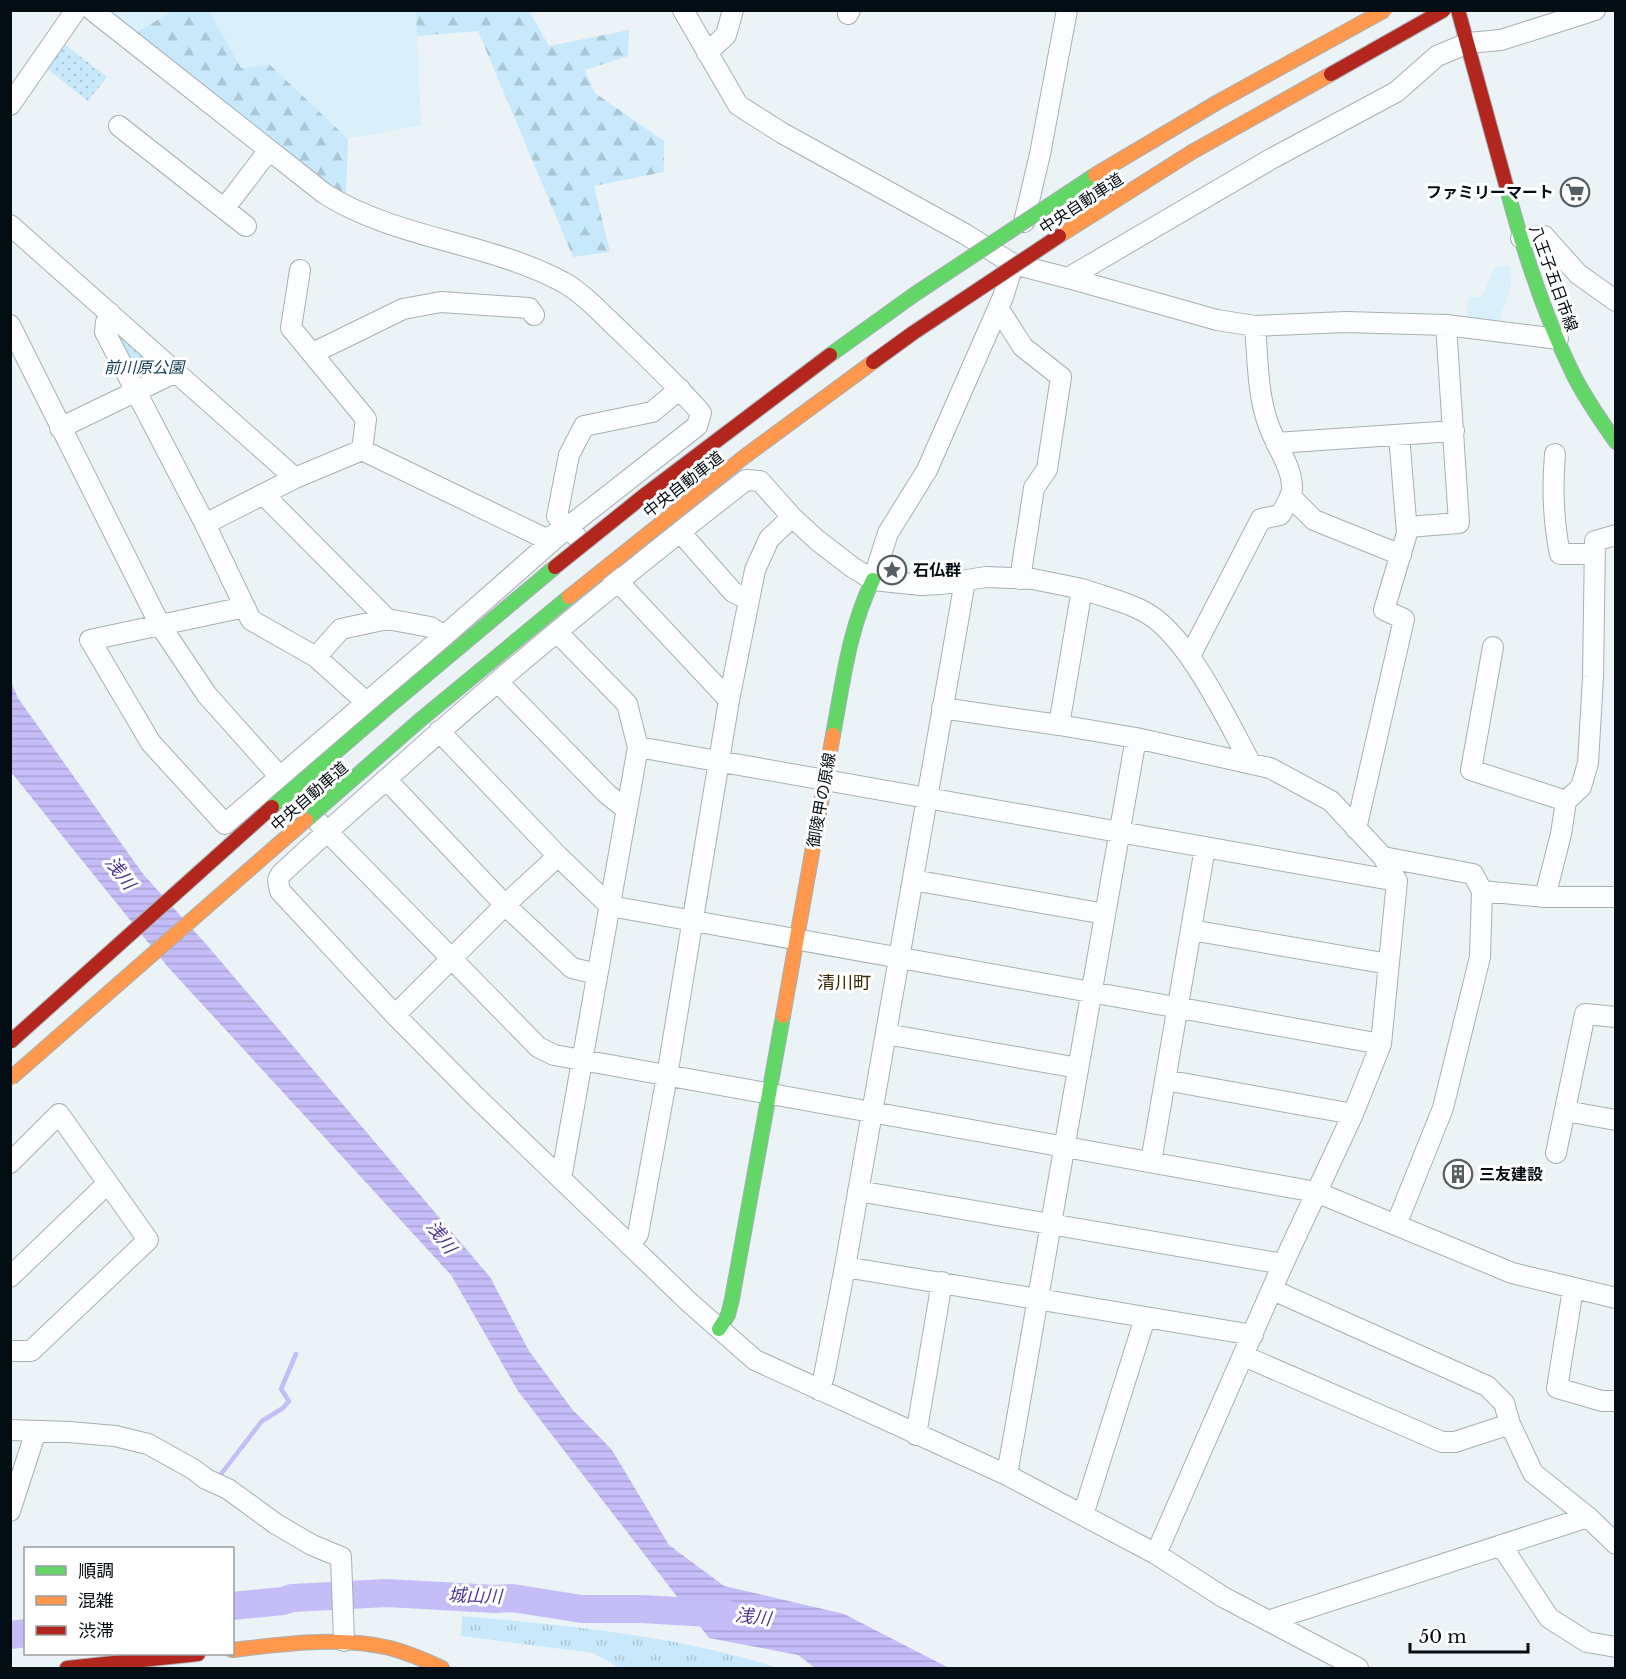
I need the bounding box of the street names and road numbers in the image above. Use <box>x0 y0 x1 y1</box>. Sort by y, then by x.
street label: 中央自動車道 <box>1035 168 1127 238</box>
street label: 八王子五日市線 <box>1525 222 1583 334</box>
street label: 中央自動車道 <box>639 447 727 521</box>
street label: 御陵甲の原線 <box>803 751 839 849</box>
street label: 中央自動車道 <box>266 757 352 835</box>

